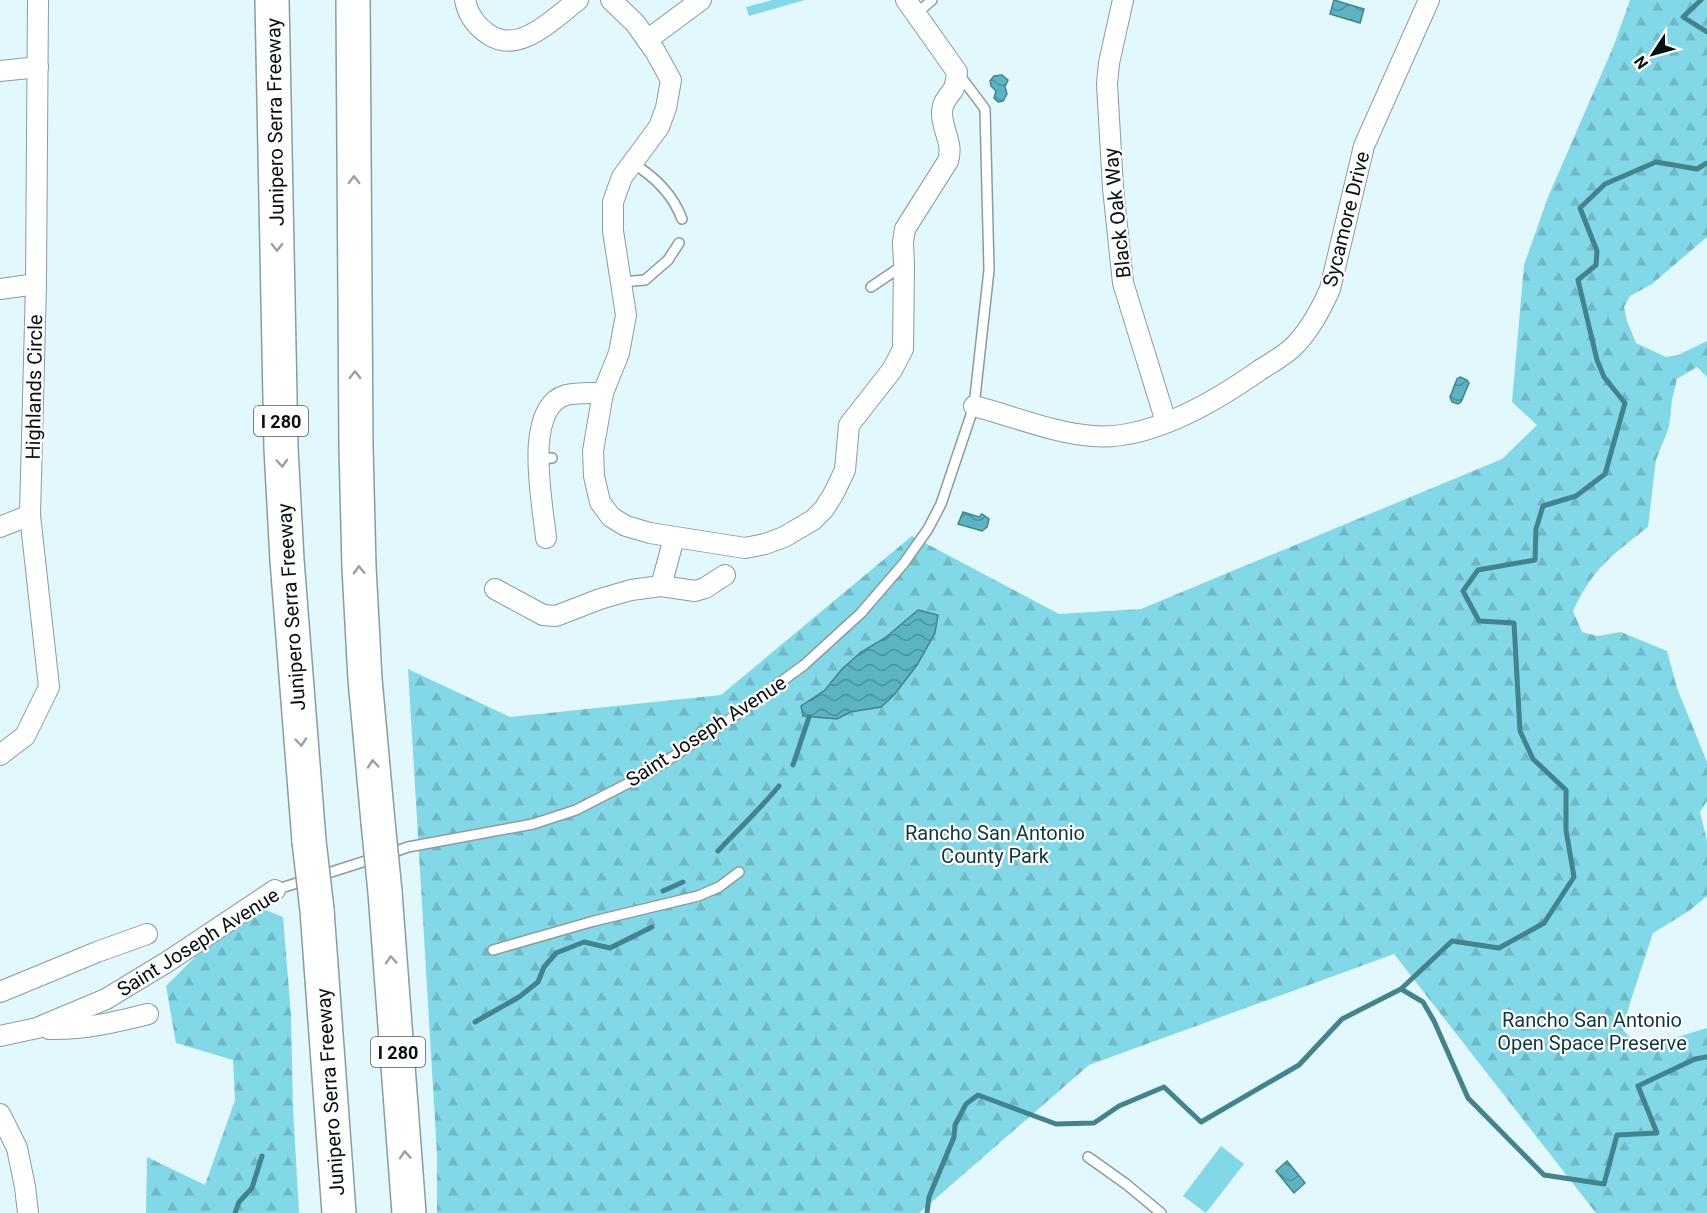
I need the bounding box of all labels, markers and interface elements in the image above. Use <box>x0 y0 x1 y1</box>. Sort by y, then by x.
street label: Junipero Serra Freeway <box>261 17 289 226</box>
north arrow <box>1623 24 1683 84</box>
text: N <box>1630 52 1652 73</box>
street label: Black Oak Way <box>1098 146 1136 279</box>
street label: Sycamore Drive <box>1318 149 1374 289</box>
one-way arrow <box>348 175 360 184</box>
one-way arrow <box>271 243 283 252</box>
street label: Highlands Circle <box>21 314 47 460</box>
one-way arrow <box>349 370 362 379</box>
road number: I 280 <box>254 406 308 436</box>
one-way arrow <box>276 459 289 468</box>
street label: Junipero Serra Freeway <box>272 502 310 712</box>
one-way arrow <box>353 565 366 574</box>
street label: Saint Joseph Avenue <box>621 670 791 792</box>
one-way arrow <box>294 737 307 746</box>
one-way arrow <box>367 760 380 769</box>
park label: Rancho San Antonio County Park <box>905 821 1085 868</box>
street label: Saint Joseph Avenue <box>113 882 283 1002</box>
one-way arrow <box>385 956 398 965</box>
street label: Junipero Serra Freeway <box>311 987 349 1197</box>
park label: Rancho San Antonio Open Space Preserve <box>1497 1008 1687 1055</box>
road number: I 280 <box>371 1037 425 1067</box>
one-way arrow <box>399 1150 412 1159</box>

